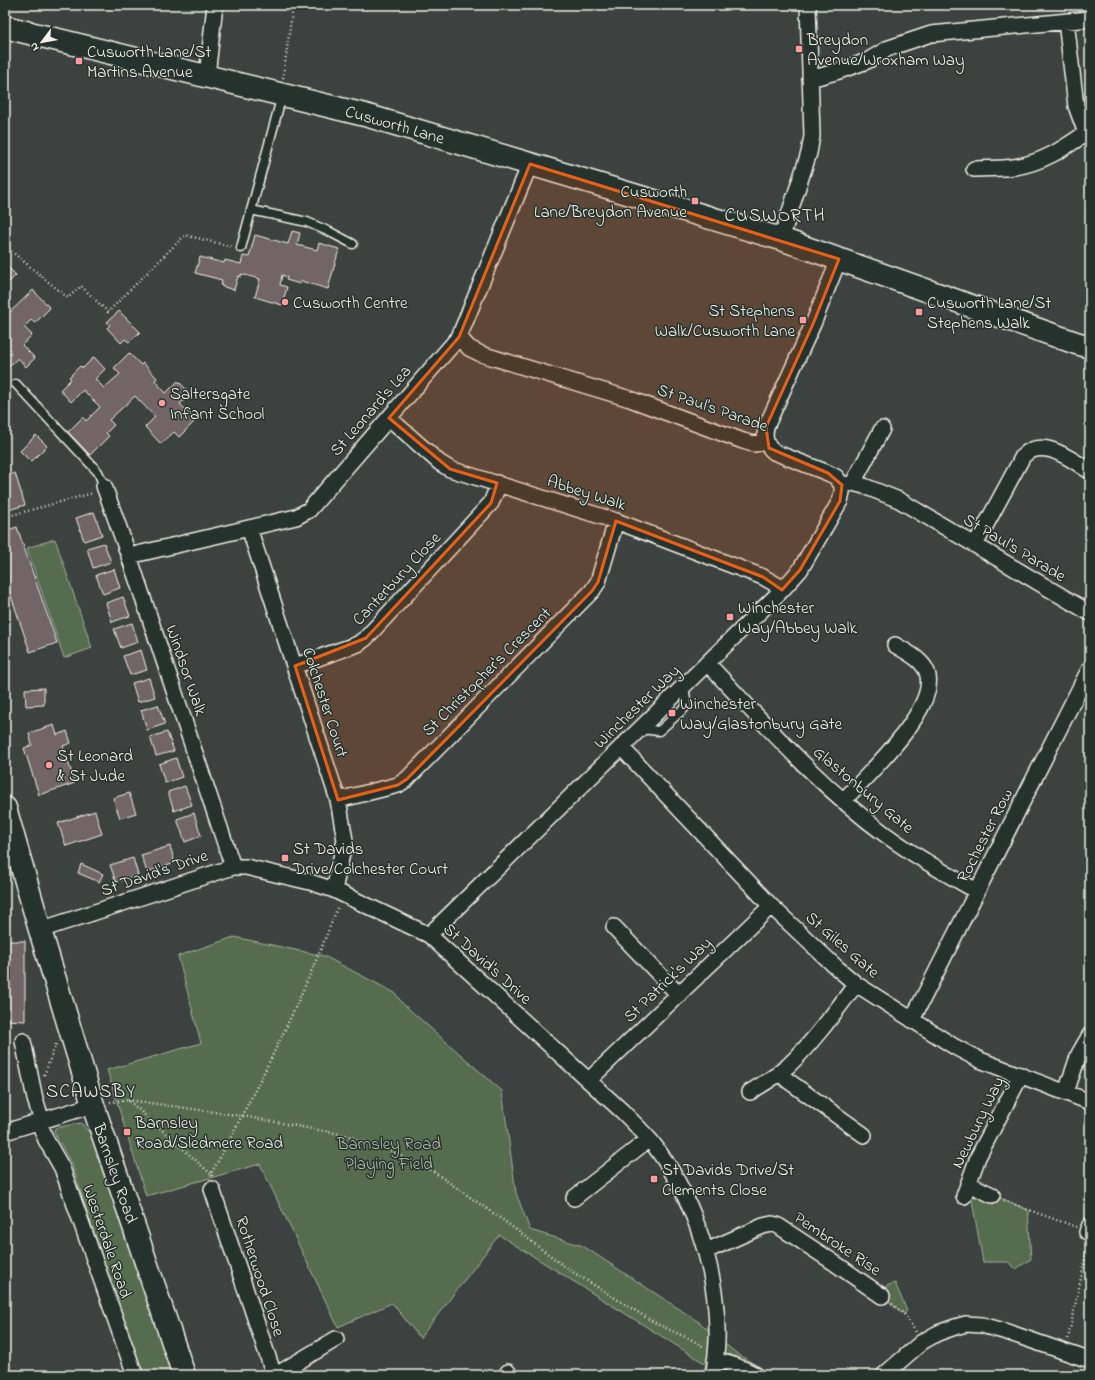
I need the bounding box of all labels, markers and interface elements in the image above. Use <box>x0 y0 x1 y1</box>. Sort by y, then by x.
north arrow <box>22 22 62 62</box>
place label: Breydon Avenue/Wroxham Way <box>806 28 965 74</box>
text: N <box>26 39 43 54</box>
place label: Cusworth Lane/St Martins Avenue <box>87 40 211 85</box>
marker: Breydon Avenue/Wroxham Way <box>794 44 804 54</box>
marker: Cusworth Lane/St Martins Avenue <box>74 56 84 66</box>
street label: Cusworth Lane <box>342 99 448 152</box>
place label: Cusworth Lane/Breydon Avenue <box>534 180 687 226</box>
marker: Cusworth Lane/Breydon Avenue <box>690 196 700 206</box>
district label: CUSWORTH <box>724 203 826 230</box>
place label: Cusworth Centre <box>293 291 408 316</box>
place label: Cusworth Lane/St Stephens Walk <box>927 291 1051 336</box>
marker: Cusworth Centre <box>280 297 290 307</box>
place label: St Stephens Walk/Cusworth Lane <box>655 299 795 344</box>
marker: Cusworth Lane/St Stephens Walk <box>914 307 924 317</box>
marker: St Stephens Walk/Cusworth Lane <box>798 315 808 325</box>
street label: St Leonard's Lea <box>324 360 418 462</box>
street label: St Paul's Parade <box>654 378 772 439</box>
place label: Saltersgate Infant School <box>170 382 264 427</box>
marker: Saltersgate Infant School <box>157 398 167 408</box>
street label: Abbey Walk <box>543 469 630 519</box>
street label: St Paul's Parade <box>958 508 1071 589</box>
street label: Canterbury Close <box>347 526 448 632</box>
place label: Winchester Way/Abbey Walk <box>738 596 858 642</box>
street label: St Christopher's Crescent <box>417 601 558 743</box>
marker: Winchester Way/Abbey Walk <box>725 612 735 622</box>
street label: Windsor Walk <box>158 622 213 720</box>
street label: Colchester Court <box>295 644 354 761</box>
street label: Winchester Way <box>588 659 687 756</box>
place label: Winchester Way/Glastonbury Gate <box>680 692 843 738</box>
marker: Winchester Way/Glastonbury Gate <box>667 708 677 718</box>
street label: Glastonbury Gate <box>806 740 919 841</box>
place label: St Leonard & St Jude <box>57 744 133 789</box>
marker: St Leonard & St Jude <box>44 760 54 770</box>
street label: Rochester Row <box>951 784 1020 887</box>
place label: St Davids Drive/Colchester Court <box>292 837 448 882</box>
street label: St David's Drive <box>98 843 212 903</box>
marker: St Davids Drive/Colchester Court <box>280 853 290 863</box>
street label: St Giles Gate <box>799 906 885 985</box>
street label: St David's Drive <box>437 917 537 1011</box>
street label: St Patrick's Way <box>618 931 719 1030</box>
street label: Newbury Way <box>945 1073 1012 1173</box>
district label: SCAWSBY <box>46 1079 136 1106</box>
place label: Barnsley Road/Sledmere Road <box>134 1111 284 1156</box>
street label: Barnsley Road <box>85 1119 143 1228</box>
marker: Barnsley Road/Sledmere Road <box>122 1127 132 1137</box>
park label: Barnsley Road Playing Field <box>336 1132 441 1179</box>
place label: St Davids Drive/St Clements Close <box>662 1158 794 1203</box>
marker: St Davids Drive/St Clements Close <box>649 1174 659 1184</box>
street label: Westerdale Road <box>75 1181 138 1302</box>
street label: Pembroke Rise <box>789 1206 886 1283</box>
street label: Rotherwood Close <box>228 1213 291 1340</box>

